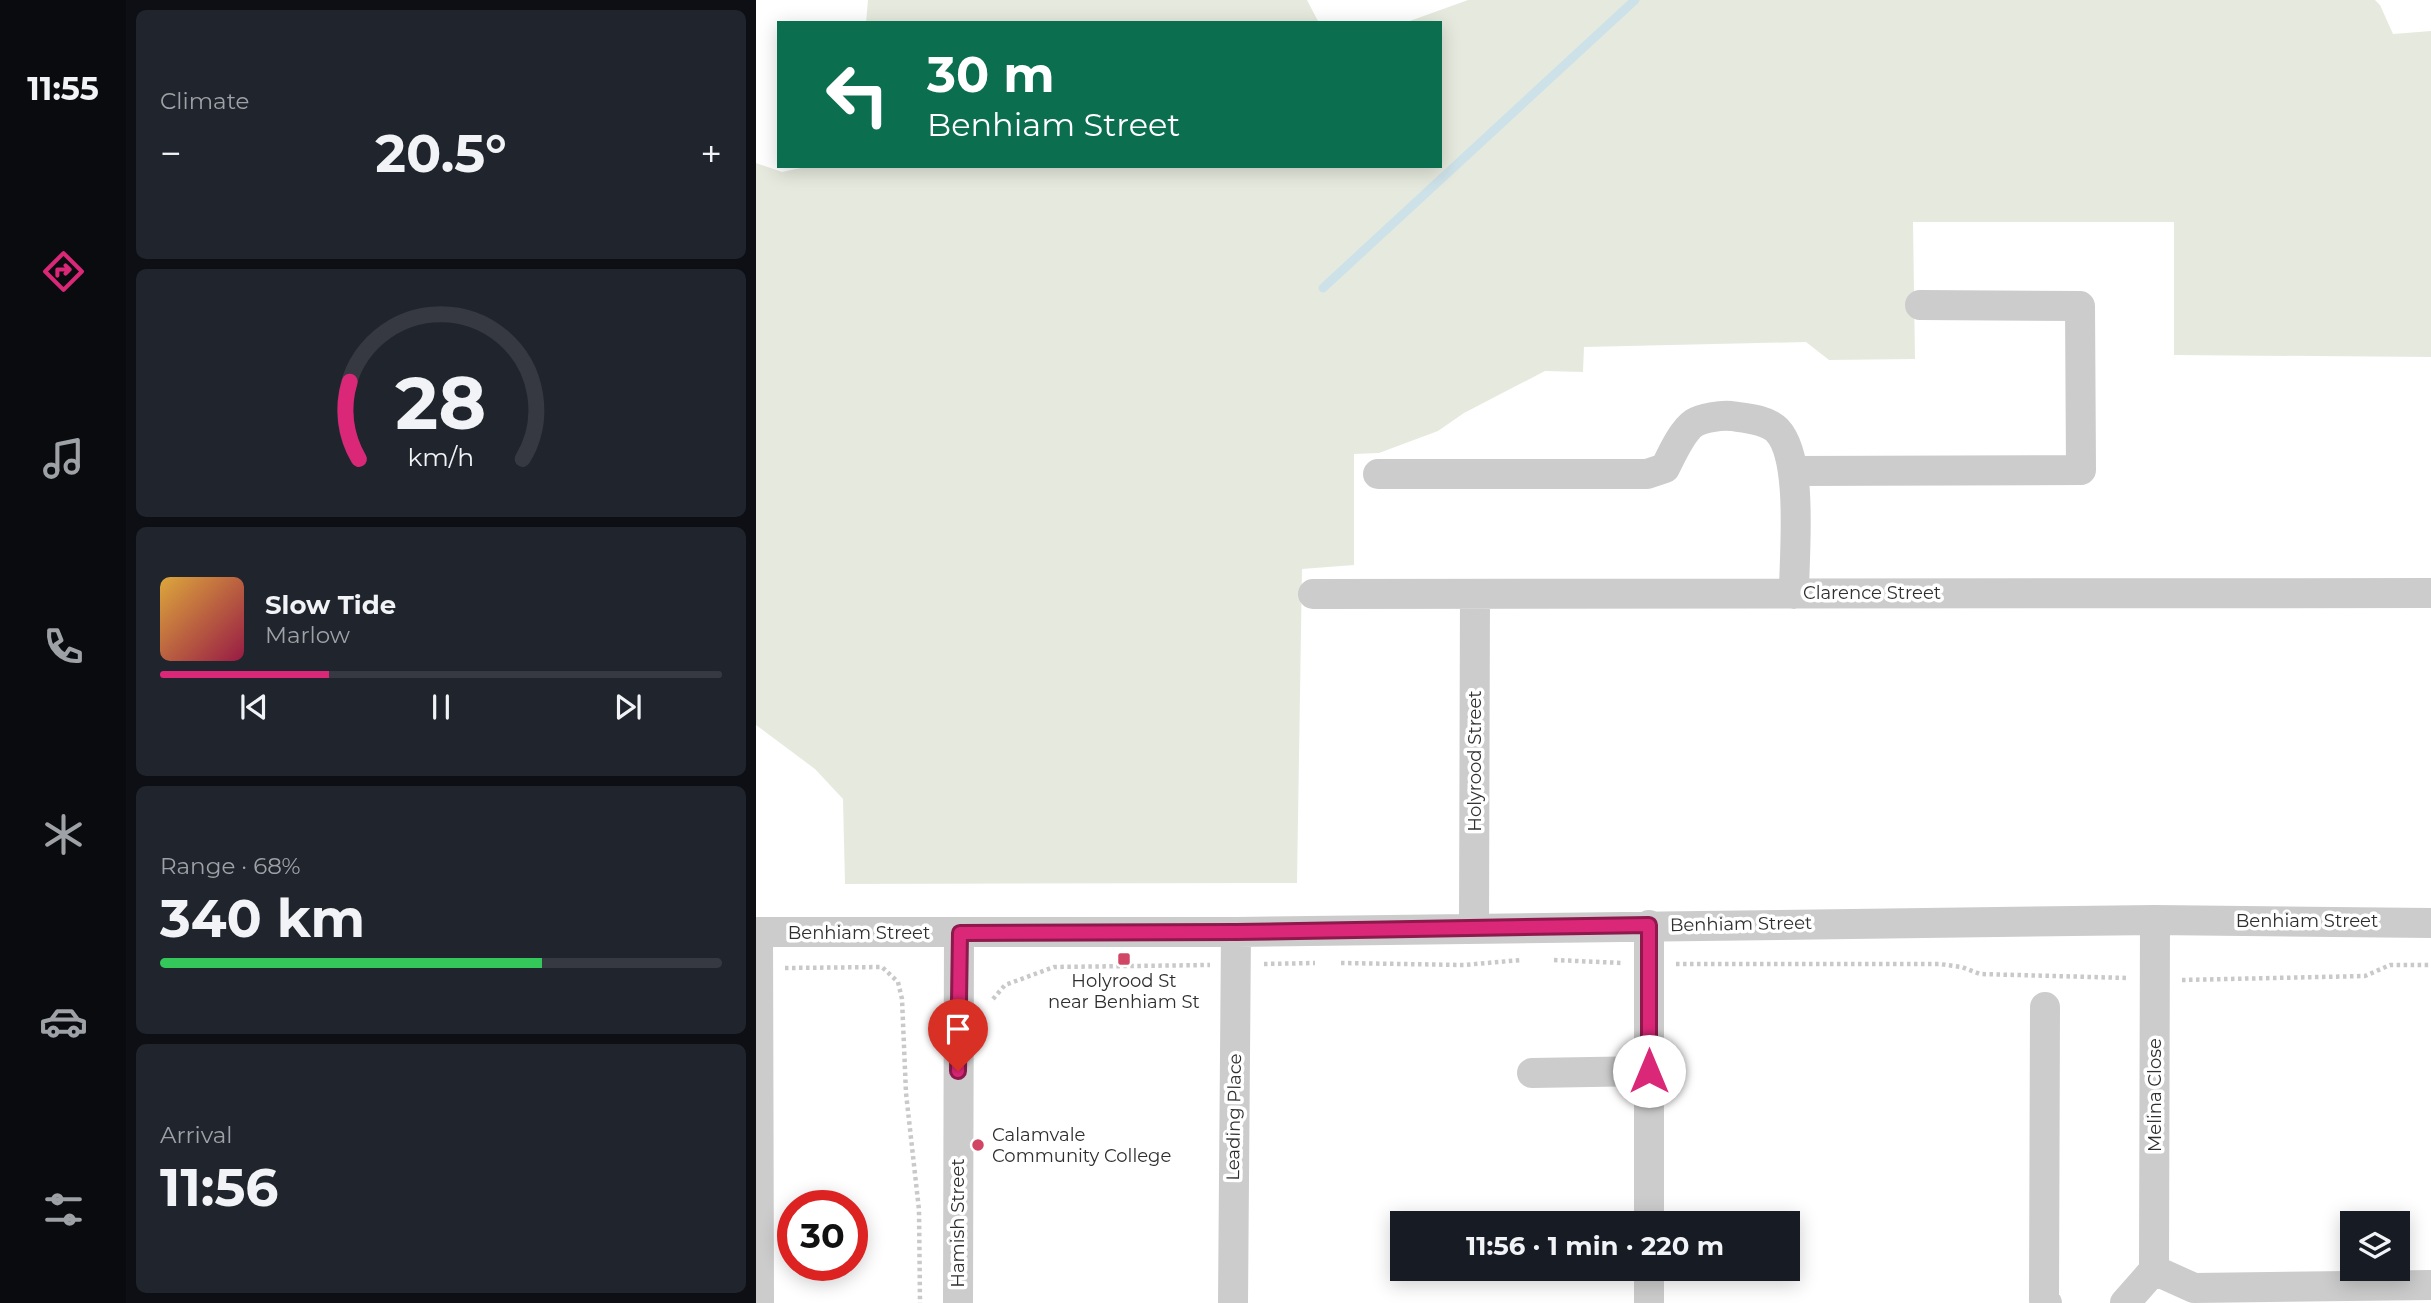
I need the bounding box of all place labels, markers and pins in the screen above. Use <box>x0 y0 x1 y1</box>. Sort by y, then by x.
marker: Holyrood St near Benhiam St <box>1116 951 1132 967</box>
place label: Holyrood St near Benhiam St <box>1048 970 1200 1013</box>
pin <box>928 999 988 1071</box>
place label: Calamvale Community College <box>992 1124 1171 1167</box>
marker: Calamvale Community College <box>970 1137 986 1153</box>

